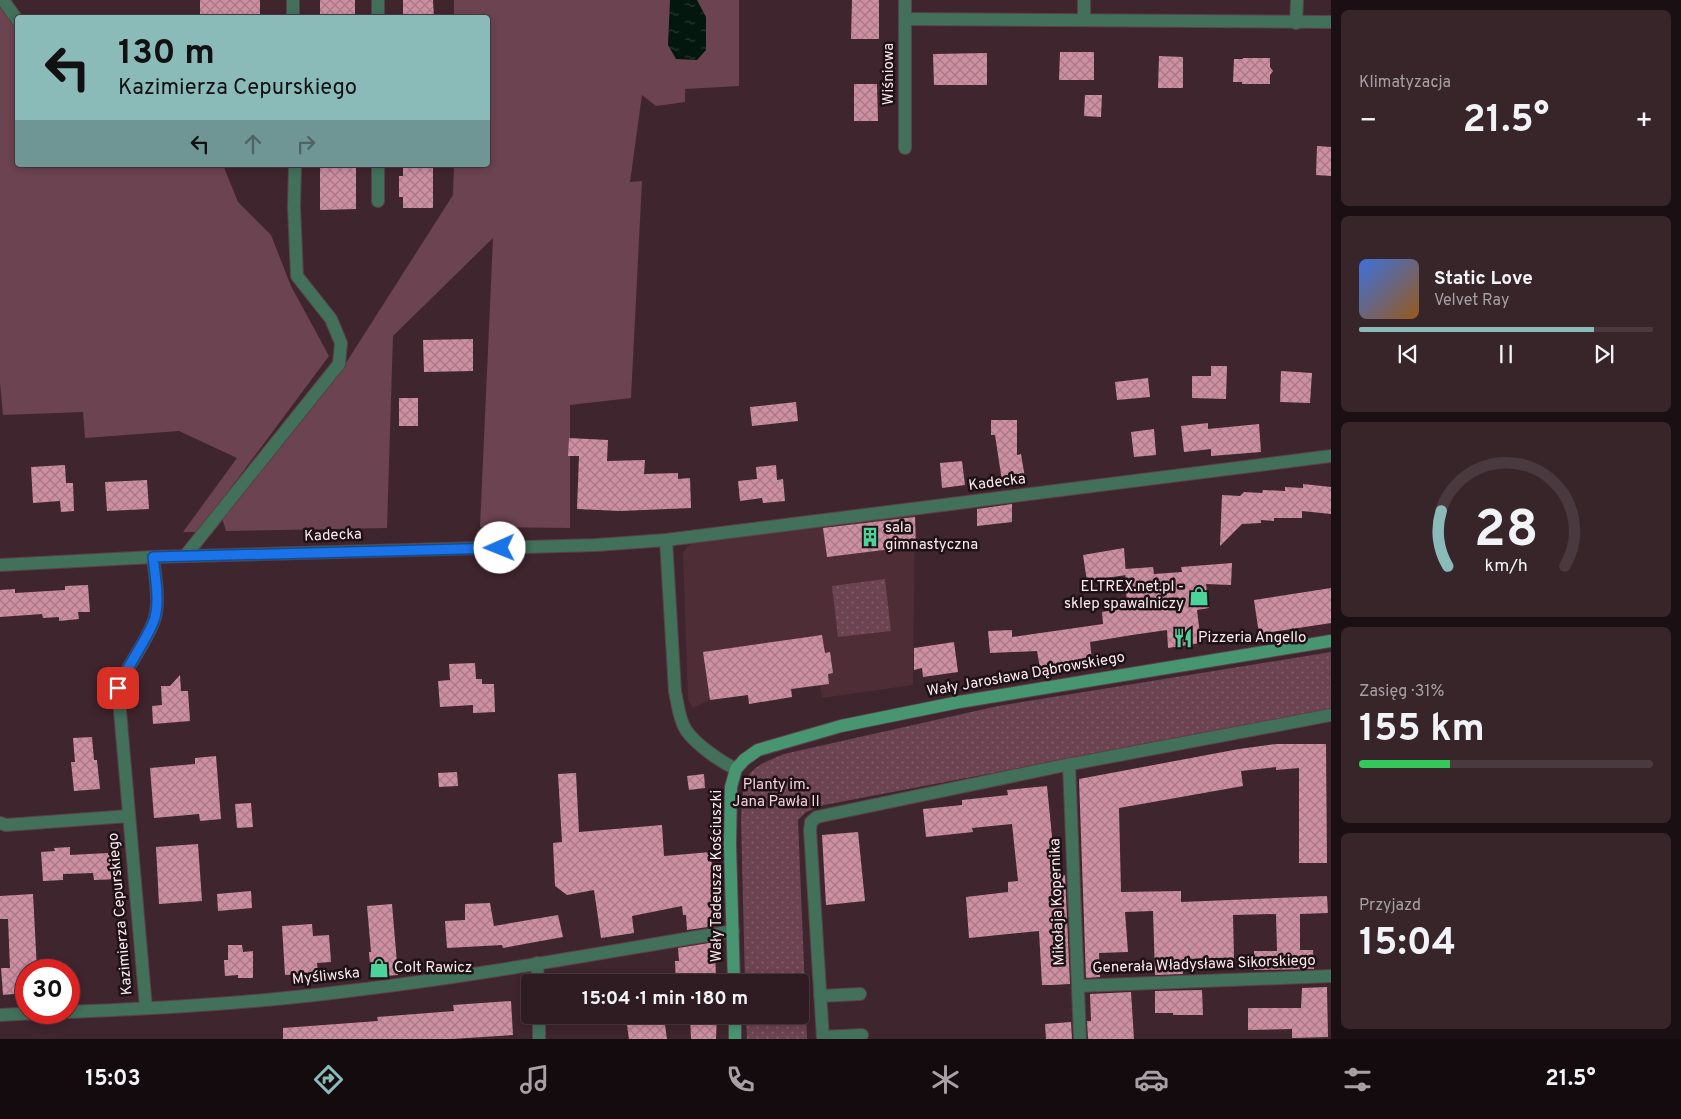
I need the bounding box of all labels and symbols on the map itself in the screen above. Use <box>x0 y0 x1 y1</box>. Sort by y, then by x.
street label: Wiśniowa <box>880 43 899 105</box>
street label: Kadecka <box>967 470 1027 496</box>
place label: sala gimnastyczna <box>885 519 978 555</box>
position arrow <box>473 521 525 573</box>
street label: Kadecka <box>304 526 362 546</box>
building icon: sala gimnastyczna <box>859 526 881 548</box>
place label: ELTREX.net.pl - sklep spawalniczy <box>1064 578 1184 614</box>
shop icon: ELTREX.net.pl - sklep spawalniczy <box>1188 585 1210 607</box>
restaurant icon: Pizzeria Angello <box>1172 627 1194 649</box>
place label: Pizzeria Angello <box>1198 629 1306 648</box>
street label: Wały Jarosława Dąbrowskiego <box>926 648 1126 702</box>
pin <box>97 667 139 709</box>
park label: Planty im. Jana Pawła II <box>732 776 820 812</box>
street label: Wały Tadeusza Kościuszki <box>708 790 727 962</box>
street label: Kazimierza Cepurskiego <box>104 832 138 996</box>
street label: Mikołaja Kopernika <box>1046 838 1070 966</box>
street label: Generała Władysława Sikorskiego <box>1092 952 1316 978</box>
shop icon: Colt Rawicz <box>368 957 390 979</box>
speed limit sign: 30 <box>15 959 80 1024</box>
place label: Colt Rawicz <box>394 959 472 978</box>
street label: Myśliwska <box>291 964 361 990</box>

